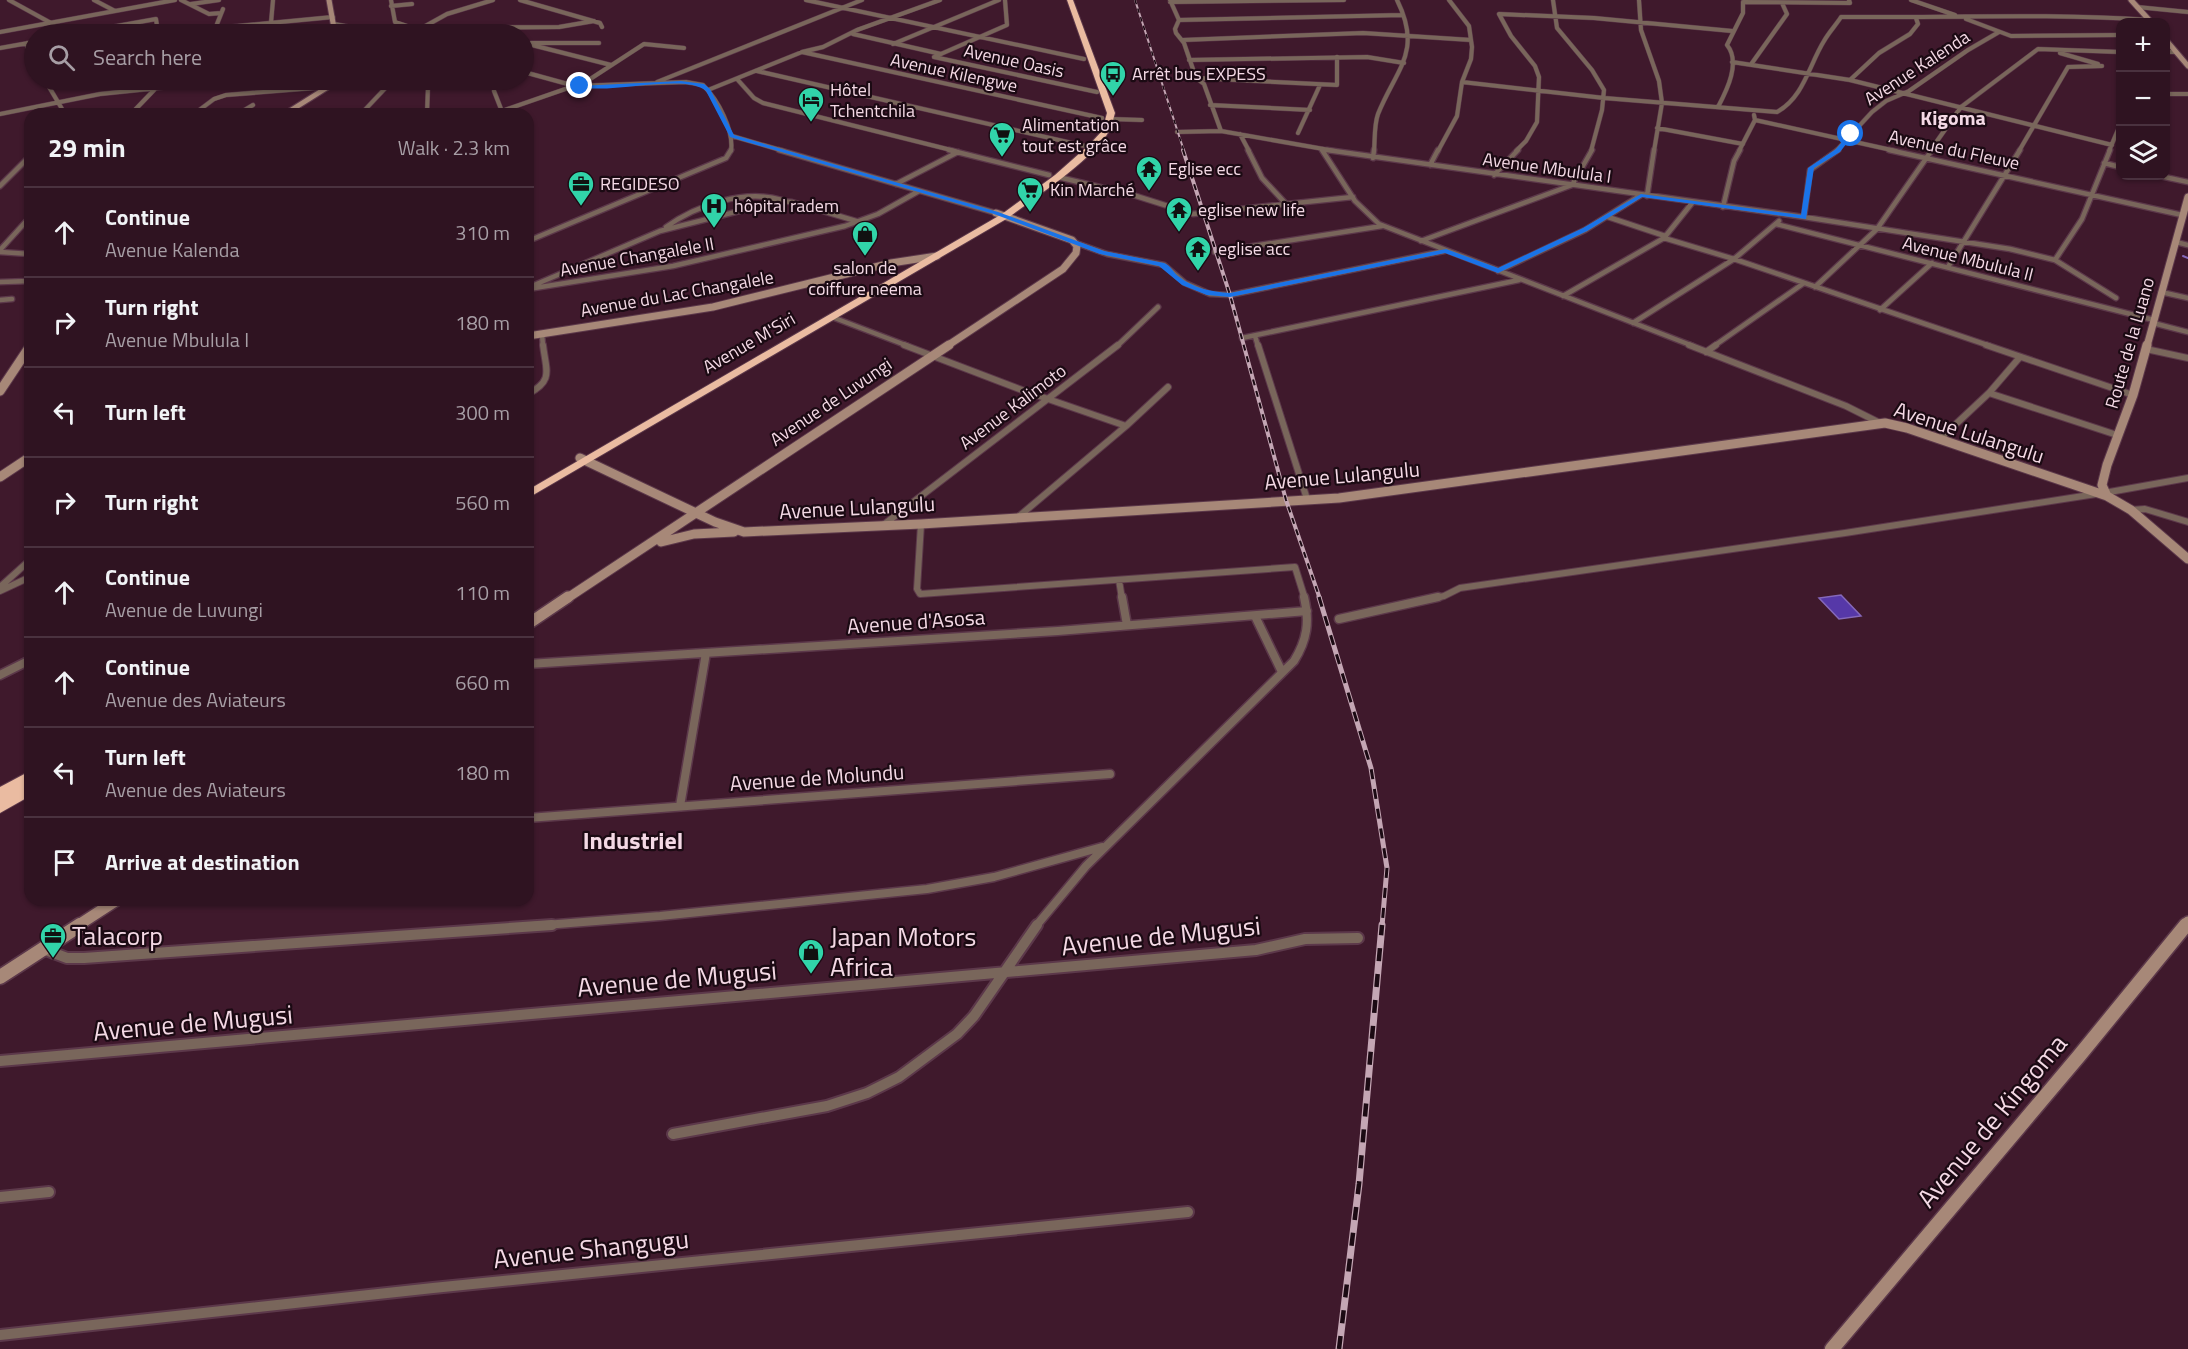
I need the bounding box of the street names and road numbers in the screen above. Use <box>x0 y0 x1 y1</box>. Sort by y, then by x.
street label: Avenue Kalenda <box>1859 23 1975 112</box>
street label: Avenue Oasis <box>961 37 1067 84</box>
street label: Avenue Kilengwe <box>888 46 1020 99</box>
street label: Avenue du Fleuve <box>1886 122 2022 177</box>
street label: Avenue Mbulula I <box>1481 145 1613 190</box>
street label: Avenue Mbulula II <box>1900 229 2036 288</box>
street label: Avenue Changalele II <box>558 230 716 283</box>
street label: Avenue du Lac Changalele <box>578 263 776 324</box>
street label: Route de la Luano <box>2098 274 2161 412</box>
street label: Avenue M'Siri <box>697 305 800 380</box>
street label: Avenue de Luvungi <box>764 351 897 452</box>
street label: Avenue Kalimoto <box>953 357 1072 456</box>
street label: Avenue Lulangulu <box>1890 393 2048 471</box>
street label: Avenue Lulangulu <box>1263 452 1421 498</box>
street label: Avenue Lulangulu <box>778 487 936 527</box>
street label: Avenue d'Asosa <box>846 600 987 642</box>
street label: Avenue de Molundu <box>729 755 905 799</box>
street label: Avenue de Mugusi <box>1059 906 1263 965</box>
street label: Avenue de Mugusi <box>576 950 778 1007</box>
street label: Avenue de Mugusi <box>92 994 294 1051</box>
street label: Avenue de Kingoma <box>1907 1025 2076 1216</box>
street label: Avenue Shangugu <box>491 1219 691 1278</box>

